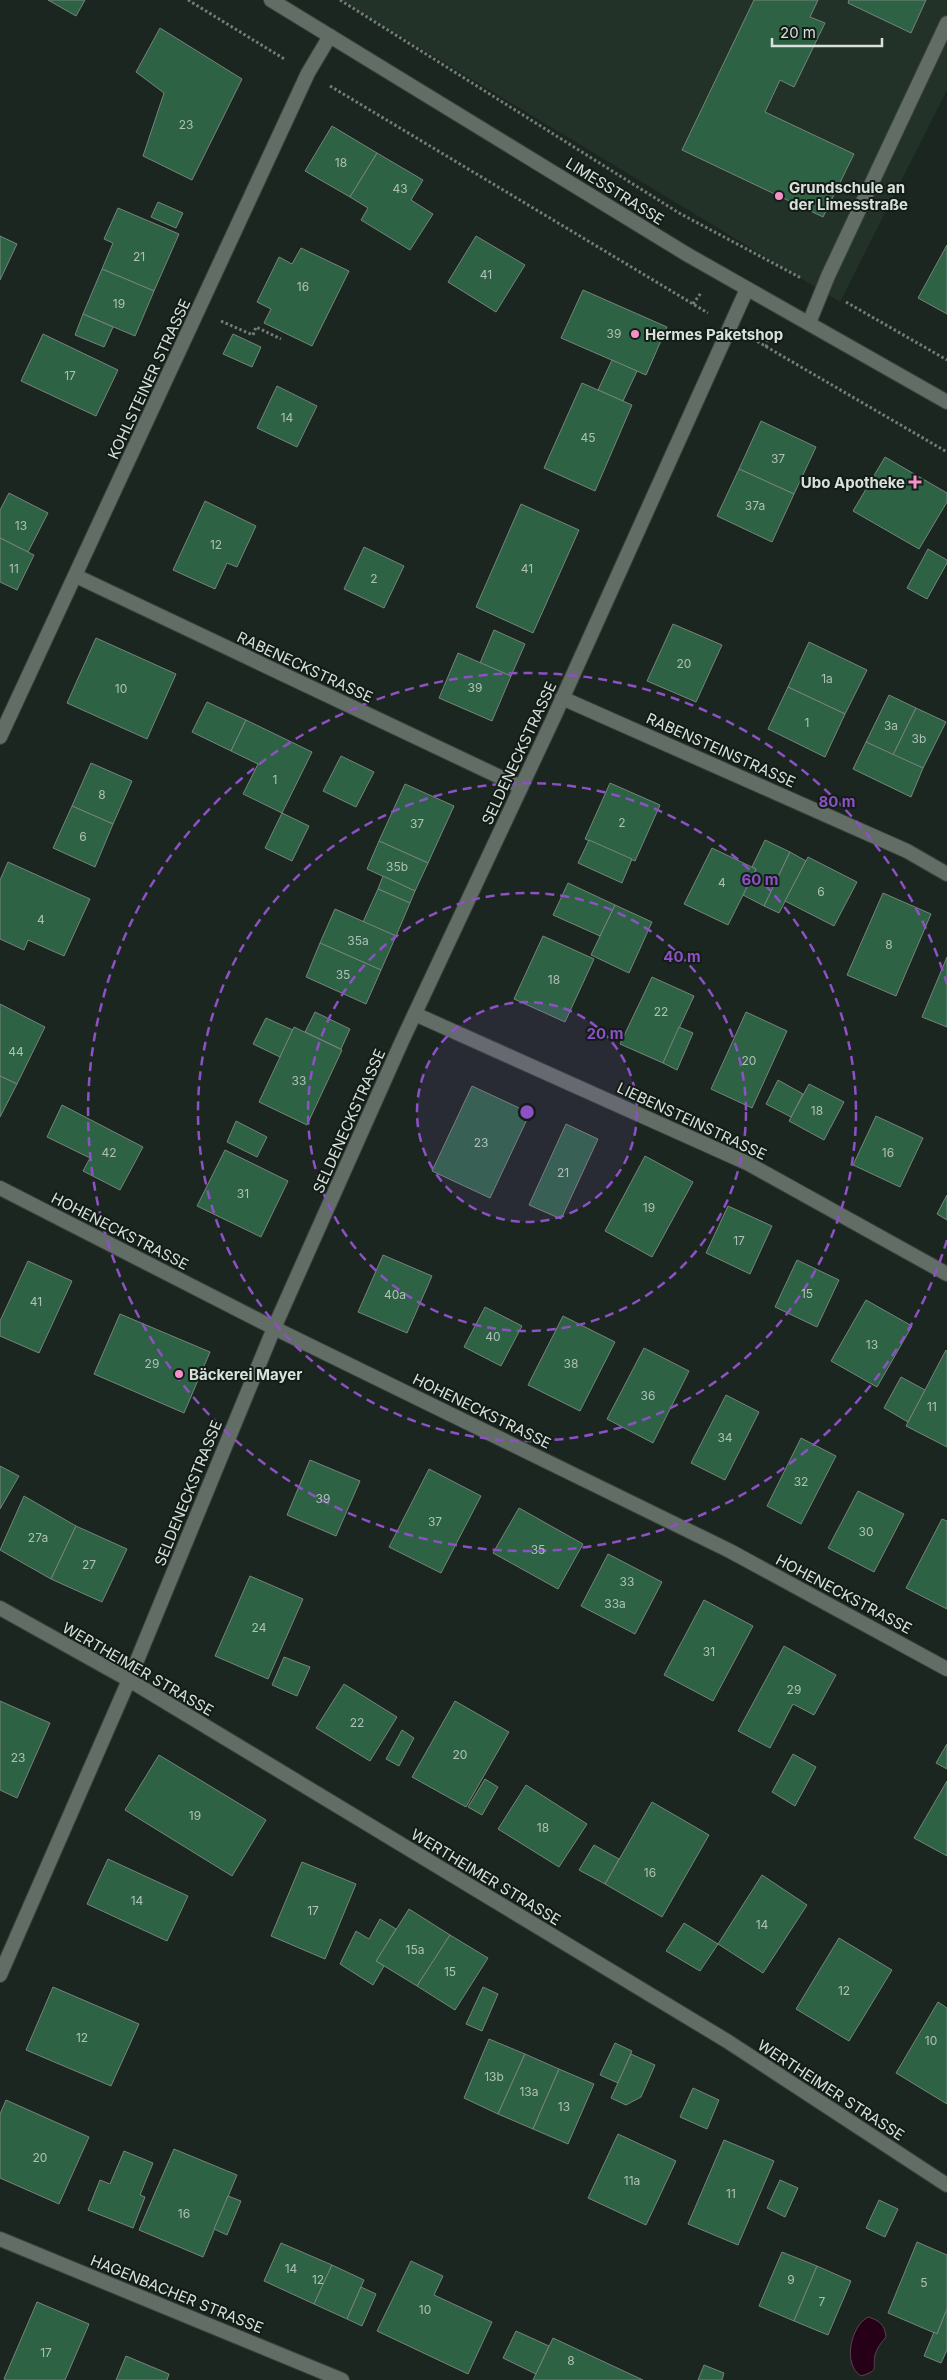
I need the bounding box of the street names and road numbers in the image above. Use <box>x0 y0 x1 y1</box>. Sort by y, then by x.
street label: LIMESSTRASSE <box>562 153 668 229</box>
street label: KOHLSTEINER STRASSE <box>103 296 195 462</box>
street label: RABENECKSTRASSE <box>234 627 376 707</box>
street label: SELDENECKSTRASSE <box>477 678 561 828</box>
street label: RABENSTEINSTRASSE <box>643 709 799 791</box>
street label: SELDENECKSTRASSE <box>309 1046 389 1196</box>
street label: LIEBENSTEINSTRASSE <box>614 1078 770 1164</box>
street label: HOHENECKSTRASSE <box>48 1188 192 1274</box>
street label: HOHENECKSTRASSE <box>410 1369 554 1453</box>
street label: SELDENECKSTRASSE <box>150 1417 226 1569</box>
street label: HOHENECKSTRASSE <box>773 1550 915 1638</box>
street label: WERTHEIMER STRASSE <box>59 1618 217 1720</box>
street label: WERTHEIMER STRASSE <box>408 1825 564 1929</box>
street label: WERTHEIMER STRASSE <box>754 2035 908 2145</box>
street label: HAGENBACHER STRASSE <box>88 2251 266 2337</box>

